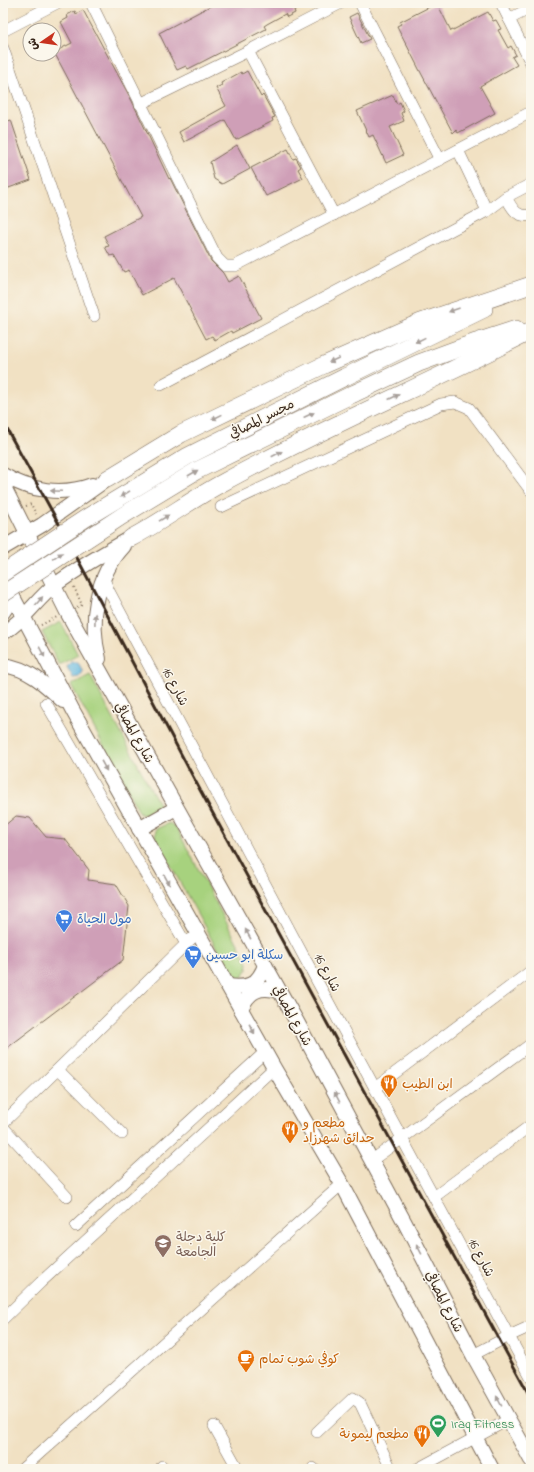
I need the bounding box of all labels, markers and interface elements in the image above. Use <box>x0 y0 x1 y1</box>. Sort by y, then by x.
north arrow <box>22 22 62 62</box>
text: ش <box>24 36 42 52</box>
one-way arrow <box>448 307 460 313</box>
one-way arrow <box>414 337 426 343</box>
one-way arrow <box>328 358 340 364</box>
one-way arrow <box>389 394 400 400</box>
street label: مجسر المصافي <box>226 395 298 444</box>
one-way arrow <box>303 412 315 418</box>
one-way arrow <box>211 414 223 420</box>
one-way arrow <box>272 451 283 457</box>
one-way arrow <box>188 469 198 477</box>
one-way arrow <box>49 488 62 494</box>
one-way arrow <box>119 490 131 497</box>
one-way arrow <box>159 515 170 522</box>
one-way arrow <box>53 552 64 560</box>
one-way arrow <box>34 596 43 607</box>
one-way arrow <box>92 612 98 625</box>
one-way arrow <box>39 646 45 658</box>
street label: شارع 16 <box>157 664 193 709</box>
street label: شارع المصافي <box>109 699 158 767</box>
one-way arrow <box>100 760 107 772</box>
one-way arrow <box>164 874 171 885</box>
supermarket icon: مول الحياة <box>54 908 74 933</box>
place label: مول الحياة <box>77 910 132 929</box>
one-way arrow <box>244 929 251 940</box>
supermarket icon: سكلة ابو حسين <box>183 944 203 969</box>
place label: سكلة ابو حسين <box>206 946 283 965</box>
street label: شارع 16 <box>309 950 345 995</box>
street label: شارع المصافي <box>267 982 316 1050</box>
one-way arrow <box>249 1023 256 1035</box>
restaurant icon: ابن الطيب <box>379 1073 399 1098</box>
place label: ابن الطيب <box>402 1075 453 1094</box>
one-way arrow <box>334 1092 341 1103</box>
place label: مطعم و حدائق شهرزاد <box>302 1114 375 1148</box>
restaurant icon: مطعم و حدائق شهرزاد <box>280 1119 300 1144</box>
place label: كلية دجلة الجامعة <box>176 1228 226 1262</box>
school or university icon: كلية دجلة الجامعة <box>153 1233 173 1258</box>
street label: شارع 16 <box>463 1235 499 1280</box>
one-way arrow <box>415 1243 422 1255</box>
street label: شارع المصافي <box>420 1268 467 1336</box>
cafe icon: كوفي شوب تمام <box>236 1348 256 1373</box>
place label: كوفي شوب تمام <box>259 1350 340 1369</box>
one-way arrow <box>495 1395 502 1407</box>
sports icon: Iraq Fitness <box>428 1413 448 1438</box>
place label: Iraq Fitness <box>451 1415 515 1434</box>
restaurant icon: مطعم ليمونة <box>412 1423 432 1448</box>
place label: مطعم ليمونة <box>339 1425 409 1444</box>

